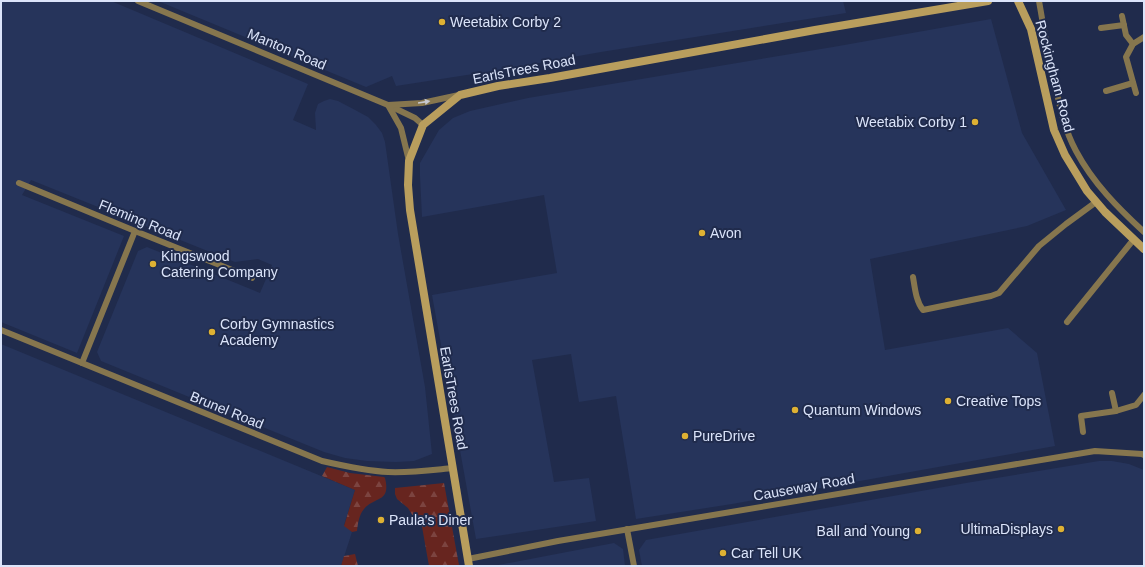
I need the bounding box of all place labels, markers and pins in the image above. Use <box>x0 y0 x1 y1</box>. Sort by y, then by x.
place label: Weetabix Corby 2 <box>450 14 561 30</box>
marker: Weetabix Corby 2 <box>437 17 447 27</box>
place label: Weetabix Corby 1 <box>856 114 967 130</box>
marker: Weetabix Corby 1 <box>970 117 980 127</box>
place label: Avon <box>710 225 742 241</box>
marker: Avon <box>697 228 707 238</box>
place label: Kingswood Catering Company <box>161 248 278 280</box>
marker: Kingswood Catering Company <box>148 259 158 269</box>
place label: Corby Gymnastics Academy <box>220 316 334 348</box>
marker: Corby Gymnastics Academy <box>207 327 217 337</box>
place label: Creative Tops <box>956 393 1041 409</box>
marker: Creative Tops <box>943 396 953 406</box>
place label: Quantum Windows <box>803 402 921 418</box>
marker: Quantum Windows <box>790 405 800 415</box>
place label: PureDrive <box>693 428 755 444</box>
marker: PureDrive <box>680 431 690 441</box>
place label: Paula's Diner <box>389 512 472 528</box>
marker: Paula's Diner <box>376 515 386 525</box>
place label: UltimaDisplays <box>960 521 1053 537</box>
place label: Ball and Young <box>817 523 910 539</box>
marker: UltimaDisplays <box>1056 524 1066 534</box>
marker: Ball and Young <box>913 526 923 536</box>
place label: Car Tell UK <box>731 545 802 561</box>
marker: Car Tell UK <box>718 548 728 558</box>

